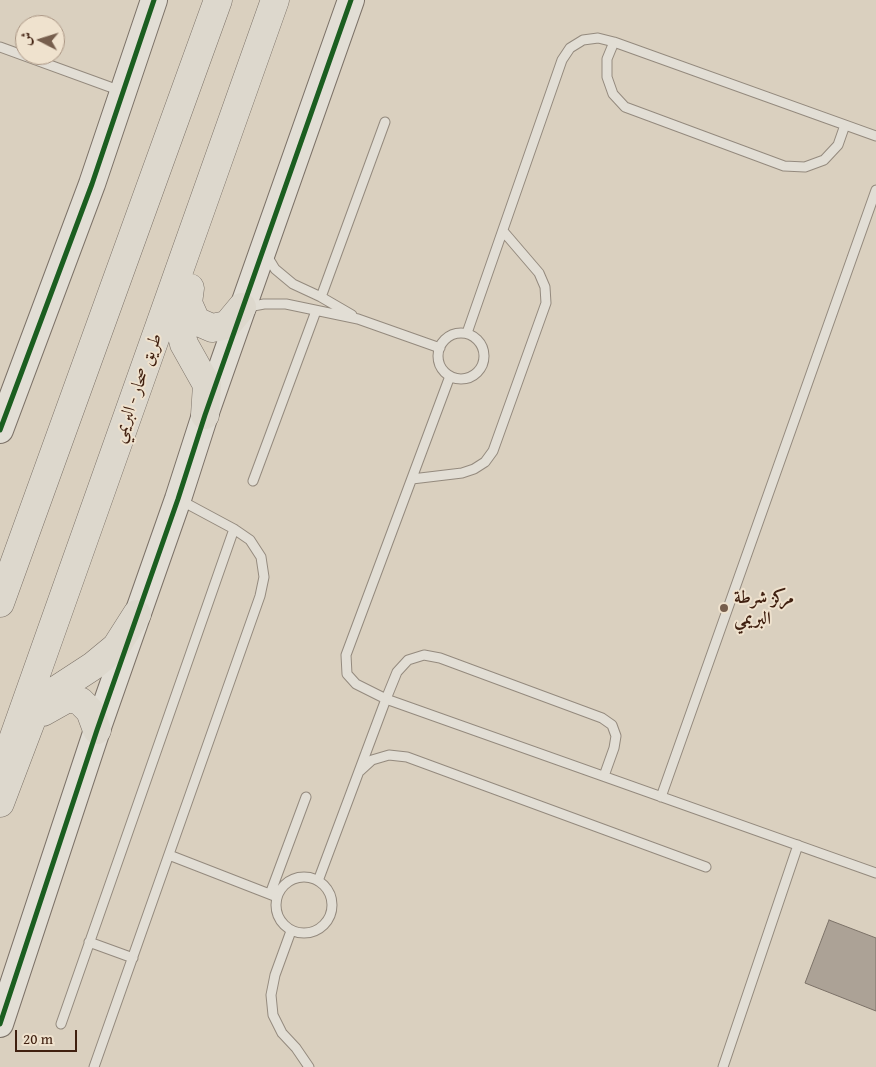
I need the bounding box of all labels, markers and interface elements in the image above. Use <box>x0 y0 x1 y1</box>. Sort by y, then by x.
north arrow <box>15 15 65 65</box>
text: ش <box>15 31 37 47</box>
street label: طريق صحار - البريمي <box>108 330 168 446</box>
place label: مركز شرطة البريمي <box>734 587 794 630</box>
marker: مركز شرطة البريمي <box>718 602 730 614</box>
scale bar <box>18 1020 80 1052</box>
text: 20 m <box>23 1028 53 1049</box>

